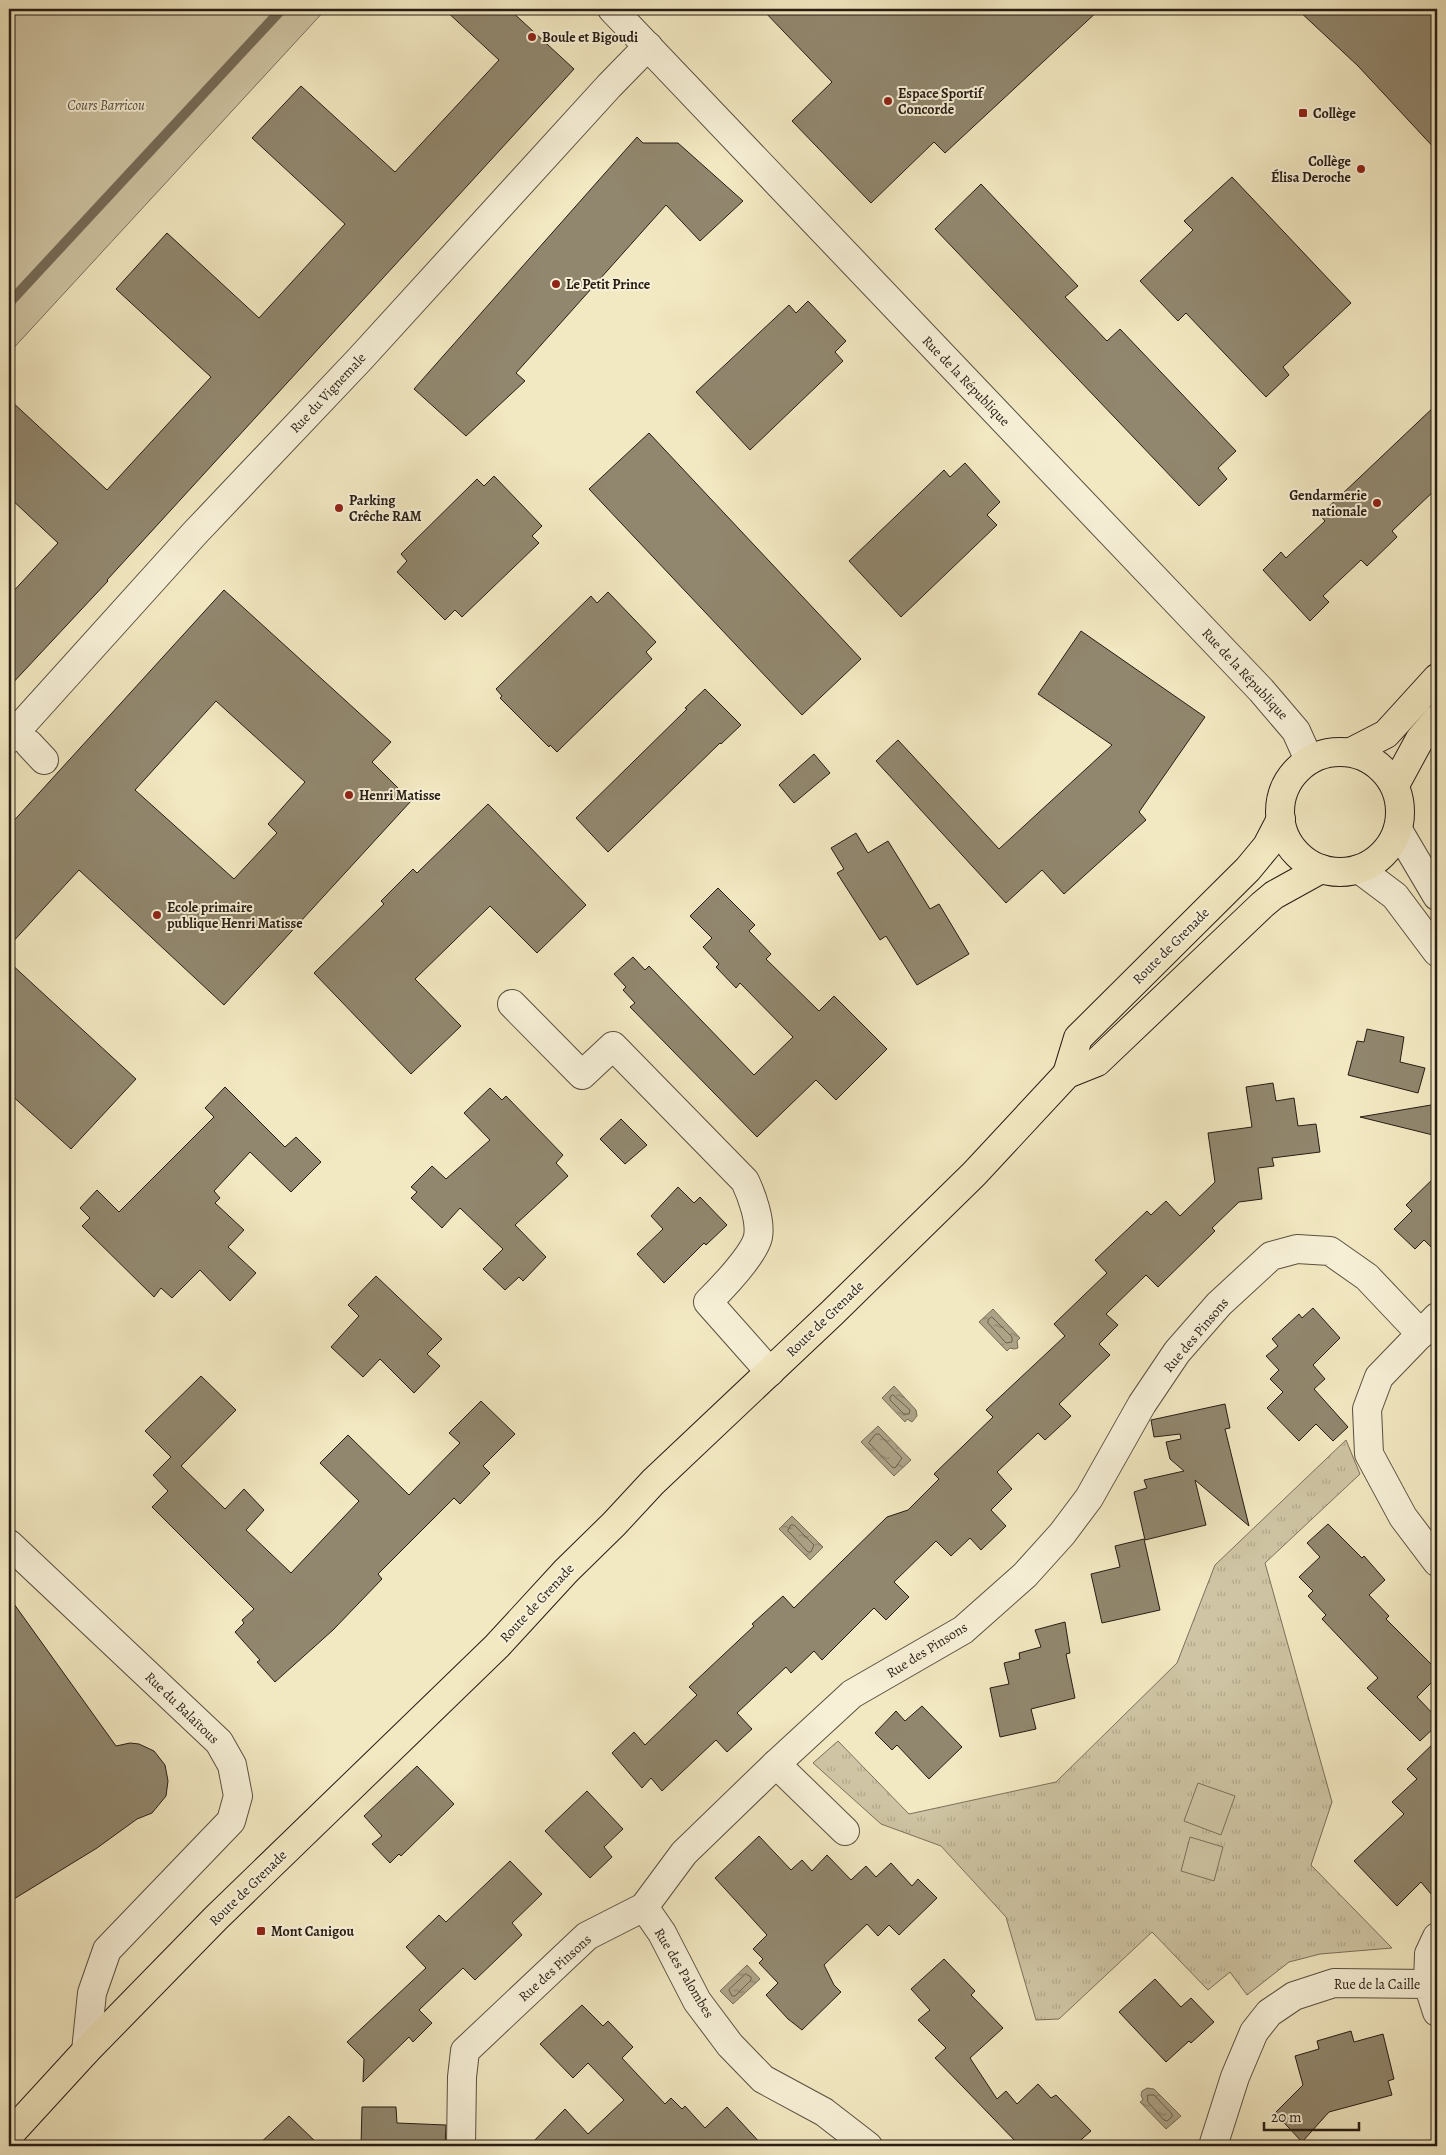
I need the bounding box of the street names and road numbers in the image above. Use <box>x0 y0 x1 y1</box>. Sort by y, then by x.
street label: Rue de la République <box>918 332 1014 430</box>
street label: Rue du Vignemale <box>286 349 370 437</box>
street label: Rue de la République <box>1197 624 1293 724</box>
street label: Route de Grenade <box>1128 903 1214 989</box>
street label: Route de Grenade <box>782 1277 868 1361</box>
street label: Rue des Pinsons <box>1159 1294 1233 1376</box>
street label: Route de Grenade <box>495 1559 579 1647</box>
street label: Rue des Pinsons <box>883 1618 971 1682</box>
street label: Rue du Balaïtous <box>141 1668 223 1748</box>
street label: Route de Grenade <box>205 1846 291 1930</box>
street label: Rue des Palombes <box>650 1924 718 2022</box>
street label: Rue des Pinsons <box>514 1930 596 2006</box>
street label: Rue de la Caille <box>1334 1975 1420 1994</box>

